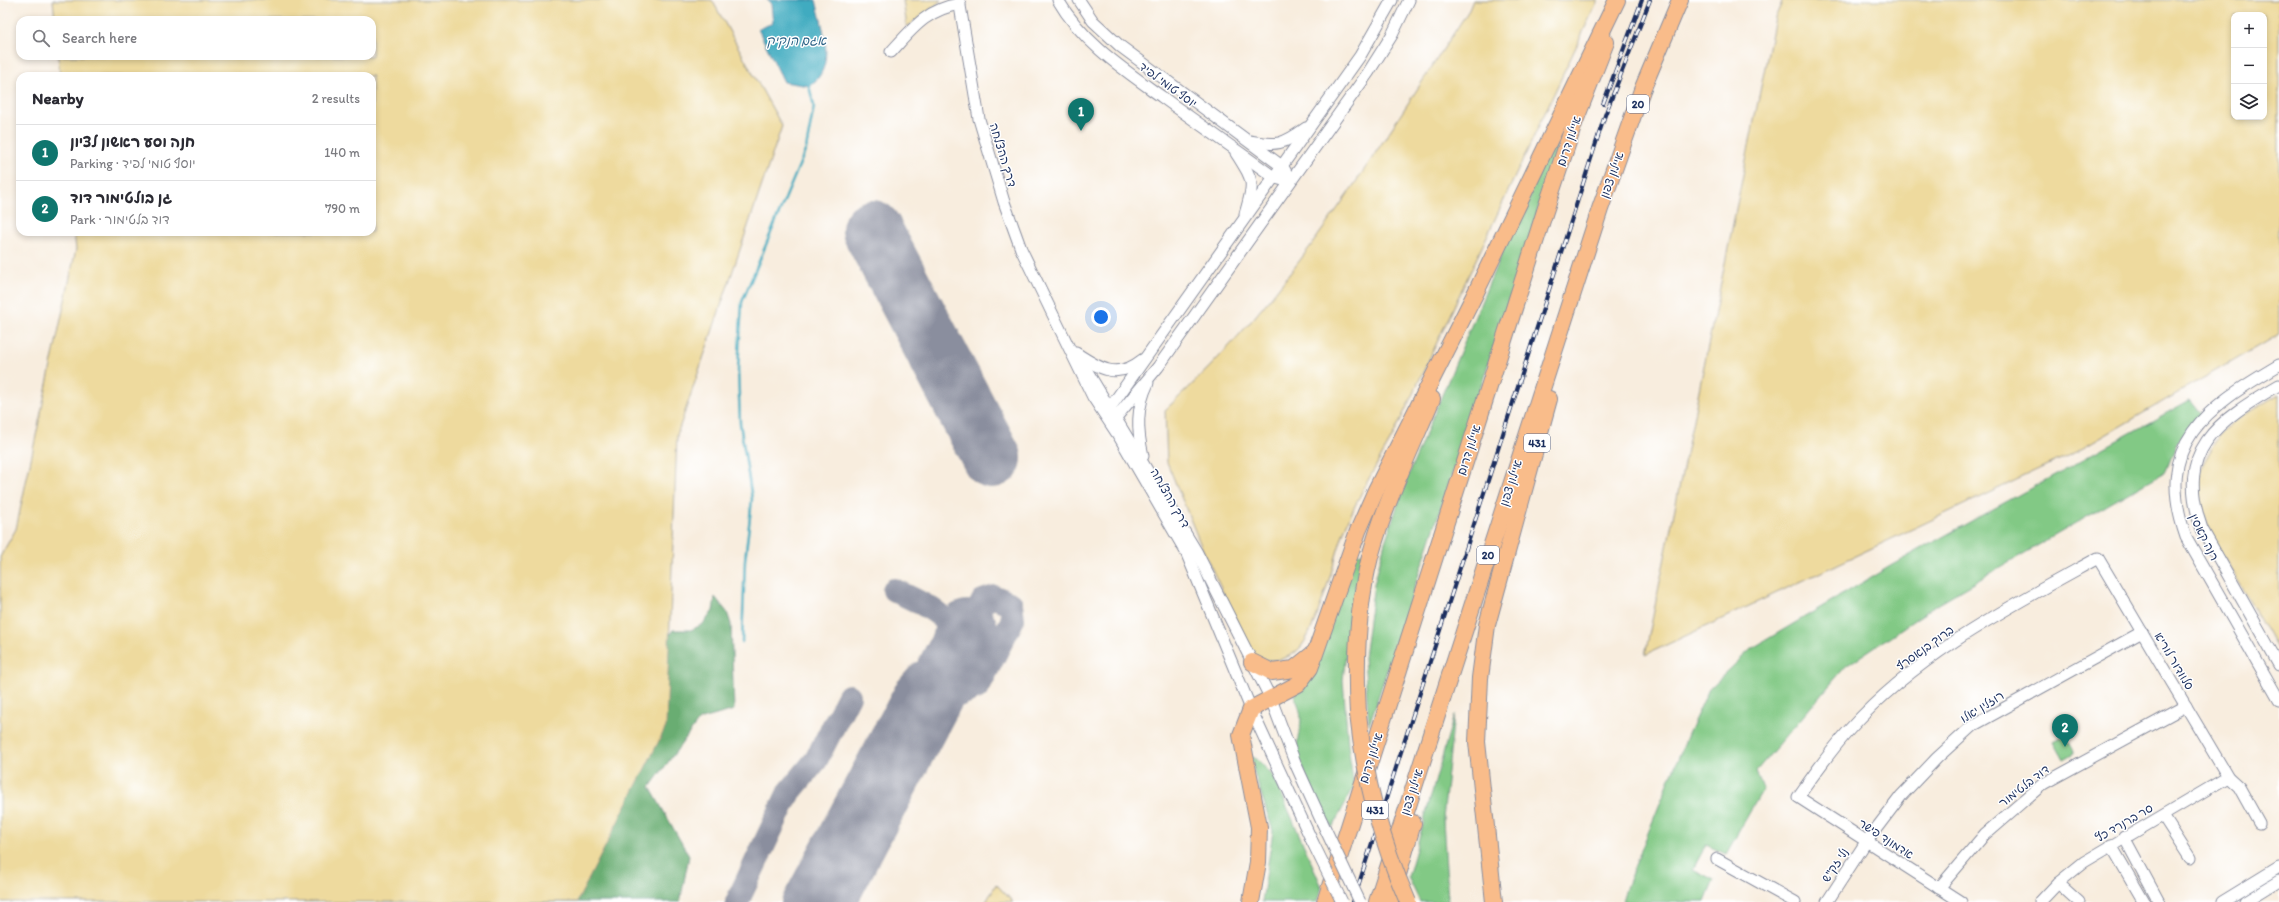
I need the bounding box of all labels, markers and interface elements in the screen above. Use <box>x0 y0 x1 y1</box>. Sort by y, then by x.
map controls <box>2231 12 2267 120</box>
button: + <box>2231 12 2267 48</box>
search box <box>16 16 376 60</box>
icon: search <box>30 27 52 49</box>
text: Search here <box>62 29 137 47</box>
water label: אגם הנקיק <box>766 33 827 49</box>
button: − <box>2231 48 2267 84</box>
street label: יוסף טומי לפיד <box>1136 59 1200 111</box>
button: layers <box>2231 84 2267 120</box>
text: Nearby <box>32 88 84 108</box>
text: 2 results <box>312 91 360 106</box>
road number: 20 <box>1627 95 1649 113</box>
pin: 1 <box>1068 98 1094 131</box>
street label: איילון דרום <box>1554 114 1584 168</box>
street label: דרך ההצלחה <box>987 121 1019 189</box>
text: חנה וסע ראשון לציון <box>70 133 195 151</box>
text: 1 <box>42 145 48 160</box>
text: 140 m <box>324 145 360 160</box>
street label: איילון צפון <box>1597 150 1628 200</box>
text: Parking · יוסף טומי לפיד <box>70 156 196 171</box>
text: גן בולטימור דוד <box>70 189 172 207</box>
text: 2 <box>42 201 48 216</box>
text: 790 m <box>325 201 360 216</box>
text: Park · דוד בלטימור <box>70 212 170 227</box>
your location <box>1091 307 1111 327</box>
street label: איילון דרום <box>1454 423 1484 477</box>
road number: 431 <box>1524 434 1550 452</box>
street label: איילון צפון <box>1497 458 1526 508</box>
street label: דרך ההצלחה <box>1147 466 1193 530</box>
street label: רנה קאסין <box>2187 511 2221 563</box>
road number: 20 <box>1477 546 1499 564</box>
street label: ברוך בנאסרף <box>1894 623 1956 673</box>
street label: סלוודור לוריא <box>2151 630 2197 692</box>
street label: רוזלין יאלו <box>1958 688 2006 726</box>
pin: 2 <box>2052 714 2078 747</box>
street label: איילון דרום <box>1356 731 1386 785</box>
street label: דוד בלטימור <box>1996 762 2052 810</box>
street label: איילון צפון <box>1398 767 1427 817</box>
road number: 431 <box>1362 801 1388 819</box>
street label: סר ברנרד כץ <box>2093 801 2155 845</box>
street label: אדמונד פישר <box>1856 816 1917 862</box>
street label: נלי זק"ש <box>1819 845 1852 885</box>

